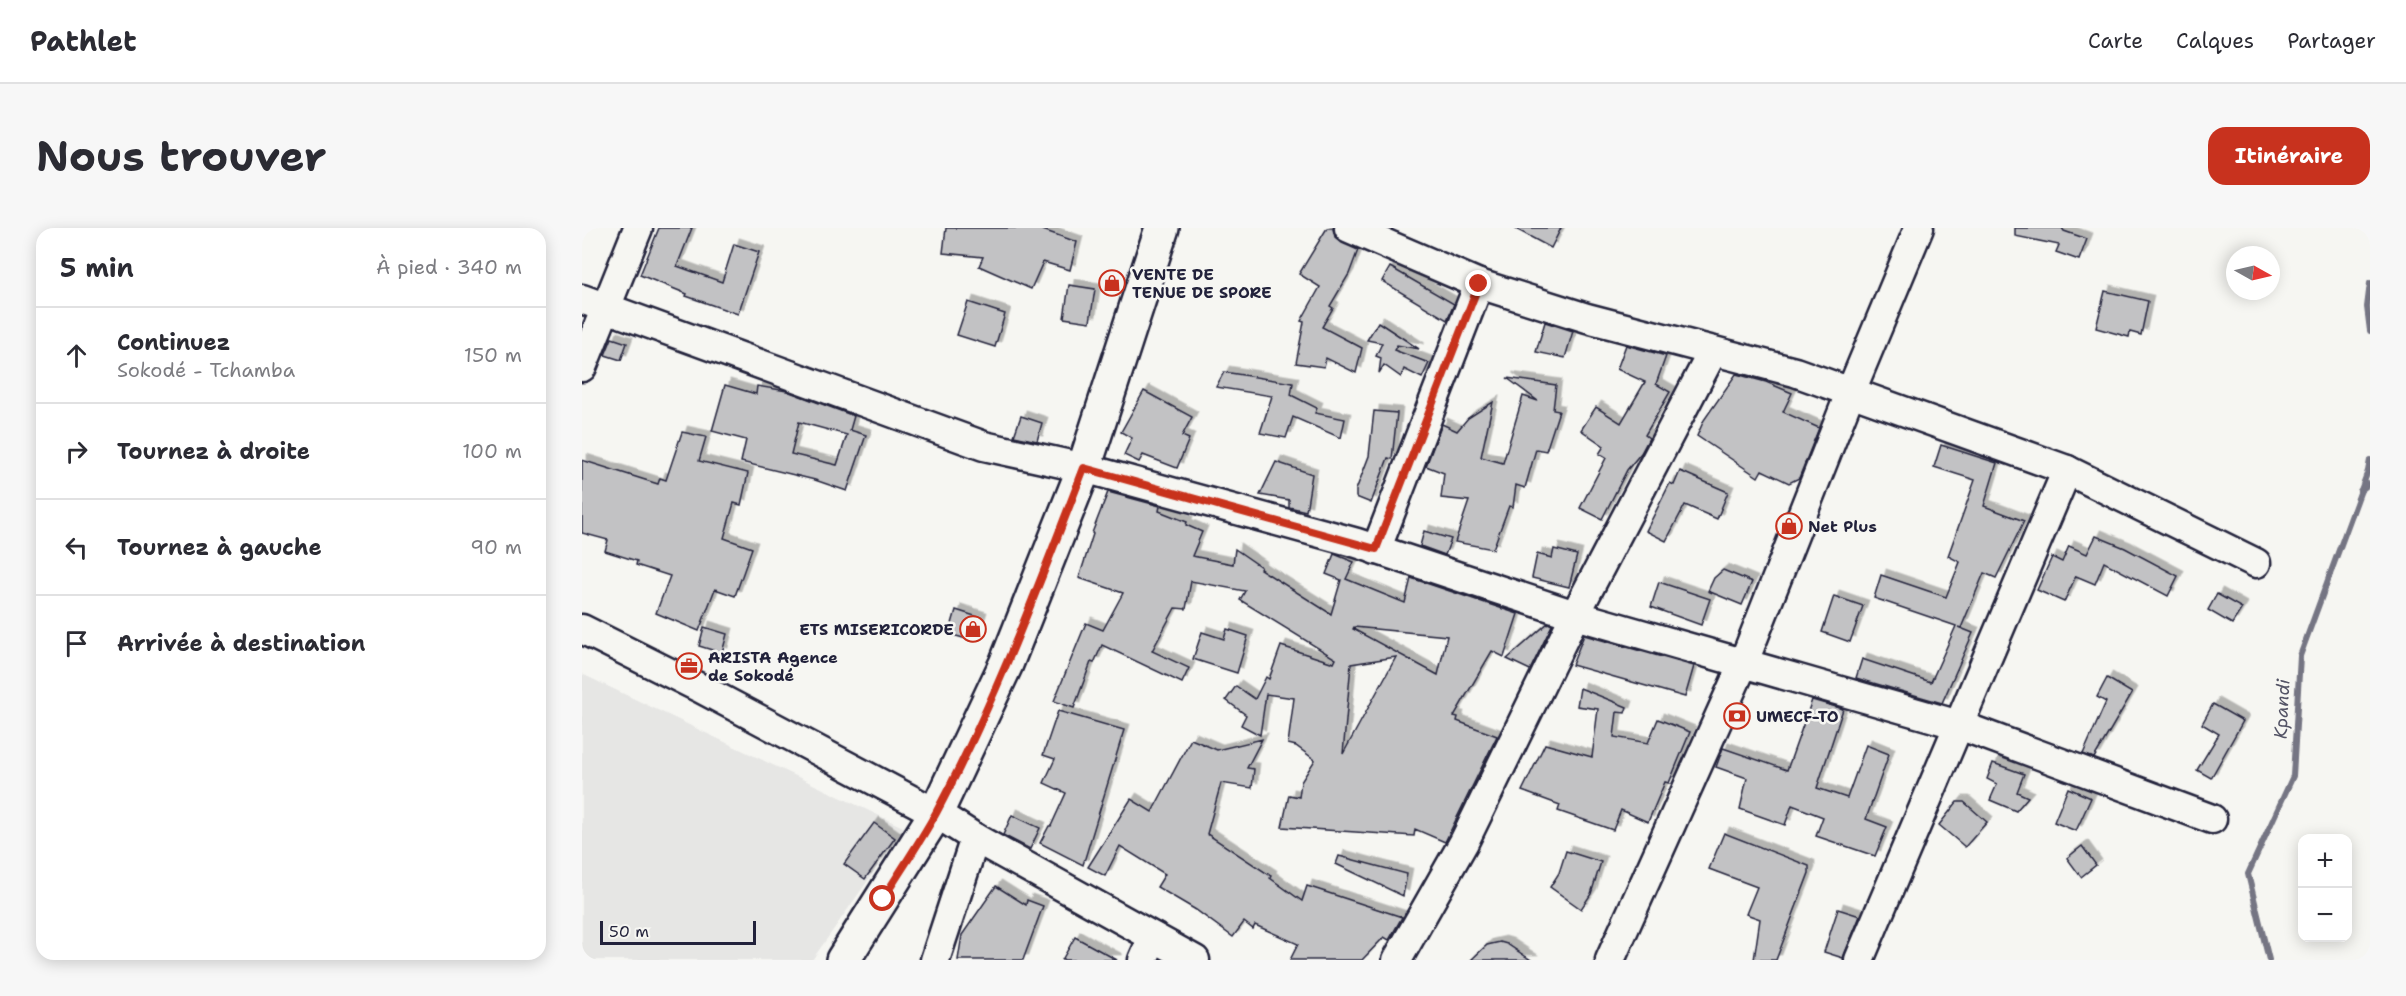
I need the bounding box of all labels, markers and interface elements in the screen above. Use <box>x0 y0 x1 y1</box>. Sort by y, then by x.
text: Pathlet <box>30 22 137 60</box>
text: Carte <box>2088 27 2143 55</box>
text: Calques <box>2176 27 2254 55</box>
text: Partager <box>2287 27 2376 55</box>
button: Itinéraire <box>2208 127 2370 185</box>
text: Nous trouver <box>36 128 326 184</box>
north arrow <box>2226 246 2280 300</box>
text: 5 min <box>60 250 134 285</box>
text: À pied · 340 m <box>376 254 522 280</box>
place label: VENTE DE TENUE DE SPORE <box>1132 264 1272 303</box>
shop icon: VENTE DE TENUE DE SPORE <box>1097 268 1127 298</box>
route end <box>1465 270 1491 296</box>
text: Continuez <box>117 328 230 357</box>
icon: ahead <box>60 339 93 372</box>
text: 150 m <box>464 342 522 368</box>
text: Sokodé - Tchamba <box>117 357 295 383</box>
icon: right <box>60 435 93 468</box>
text: Tournez à droite <box>117 437 310 466</box>
text: 100 m <box>462 438 522 464</box>
shop icon: Net Plus <box>1774 511 1804 541</box>
place label: Net Plus <box>1808 516 1877 537</box>
icon: left <box>60 531 93 564</box>
text: Tournez à gauche <box>117 533 322 562</box>
text: 90 m <box>470 534 522 560</box>
shop icon: ETS MISERICORDE <box>958 614 988 644</box>
place label: ETS MISERICORDE <box>799 619 954 640</box>
icon: arrive <box>60 627 93 660</box>
text: Arrivée à destination <box>117 629 365 658</box>
place label: ARISTA Agence de Sokodé <box>708 647 838 686</box>
office icon: ARISTA Agence de Sokodé <box>674 651 704 681</box>
water label: Kpandi <box>2268 678 2296 740</box>
bank icon: UMECF-TO <box>1722 701 1752 731</box>
place label: UMECF-TO <box>1756 706 1839 727</box>
map controls <box>2298 834 2352 942</box>
button: + <box>2298 834 2352 888</box>
route start <box>869 885 895 911</box>
button: − <box>2298 888 2352 942</box>
scale bar <box>600 918 756 946</box>
text: 50 m <box>609 921 649 942</box>

